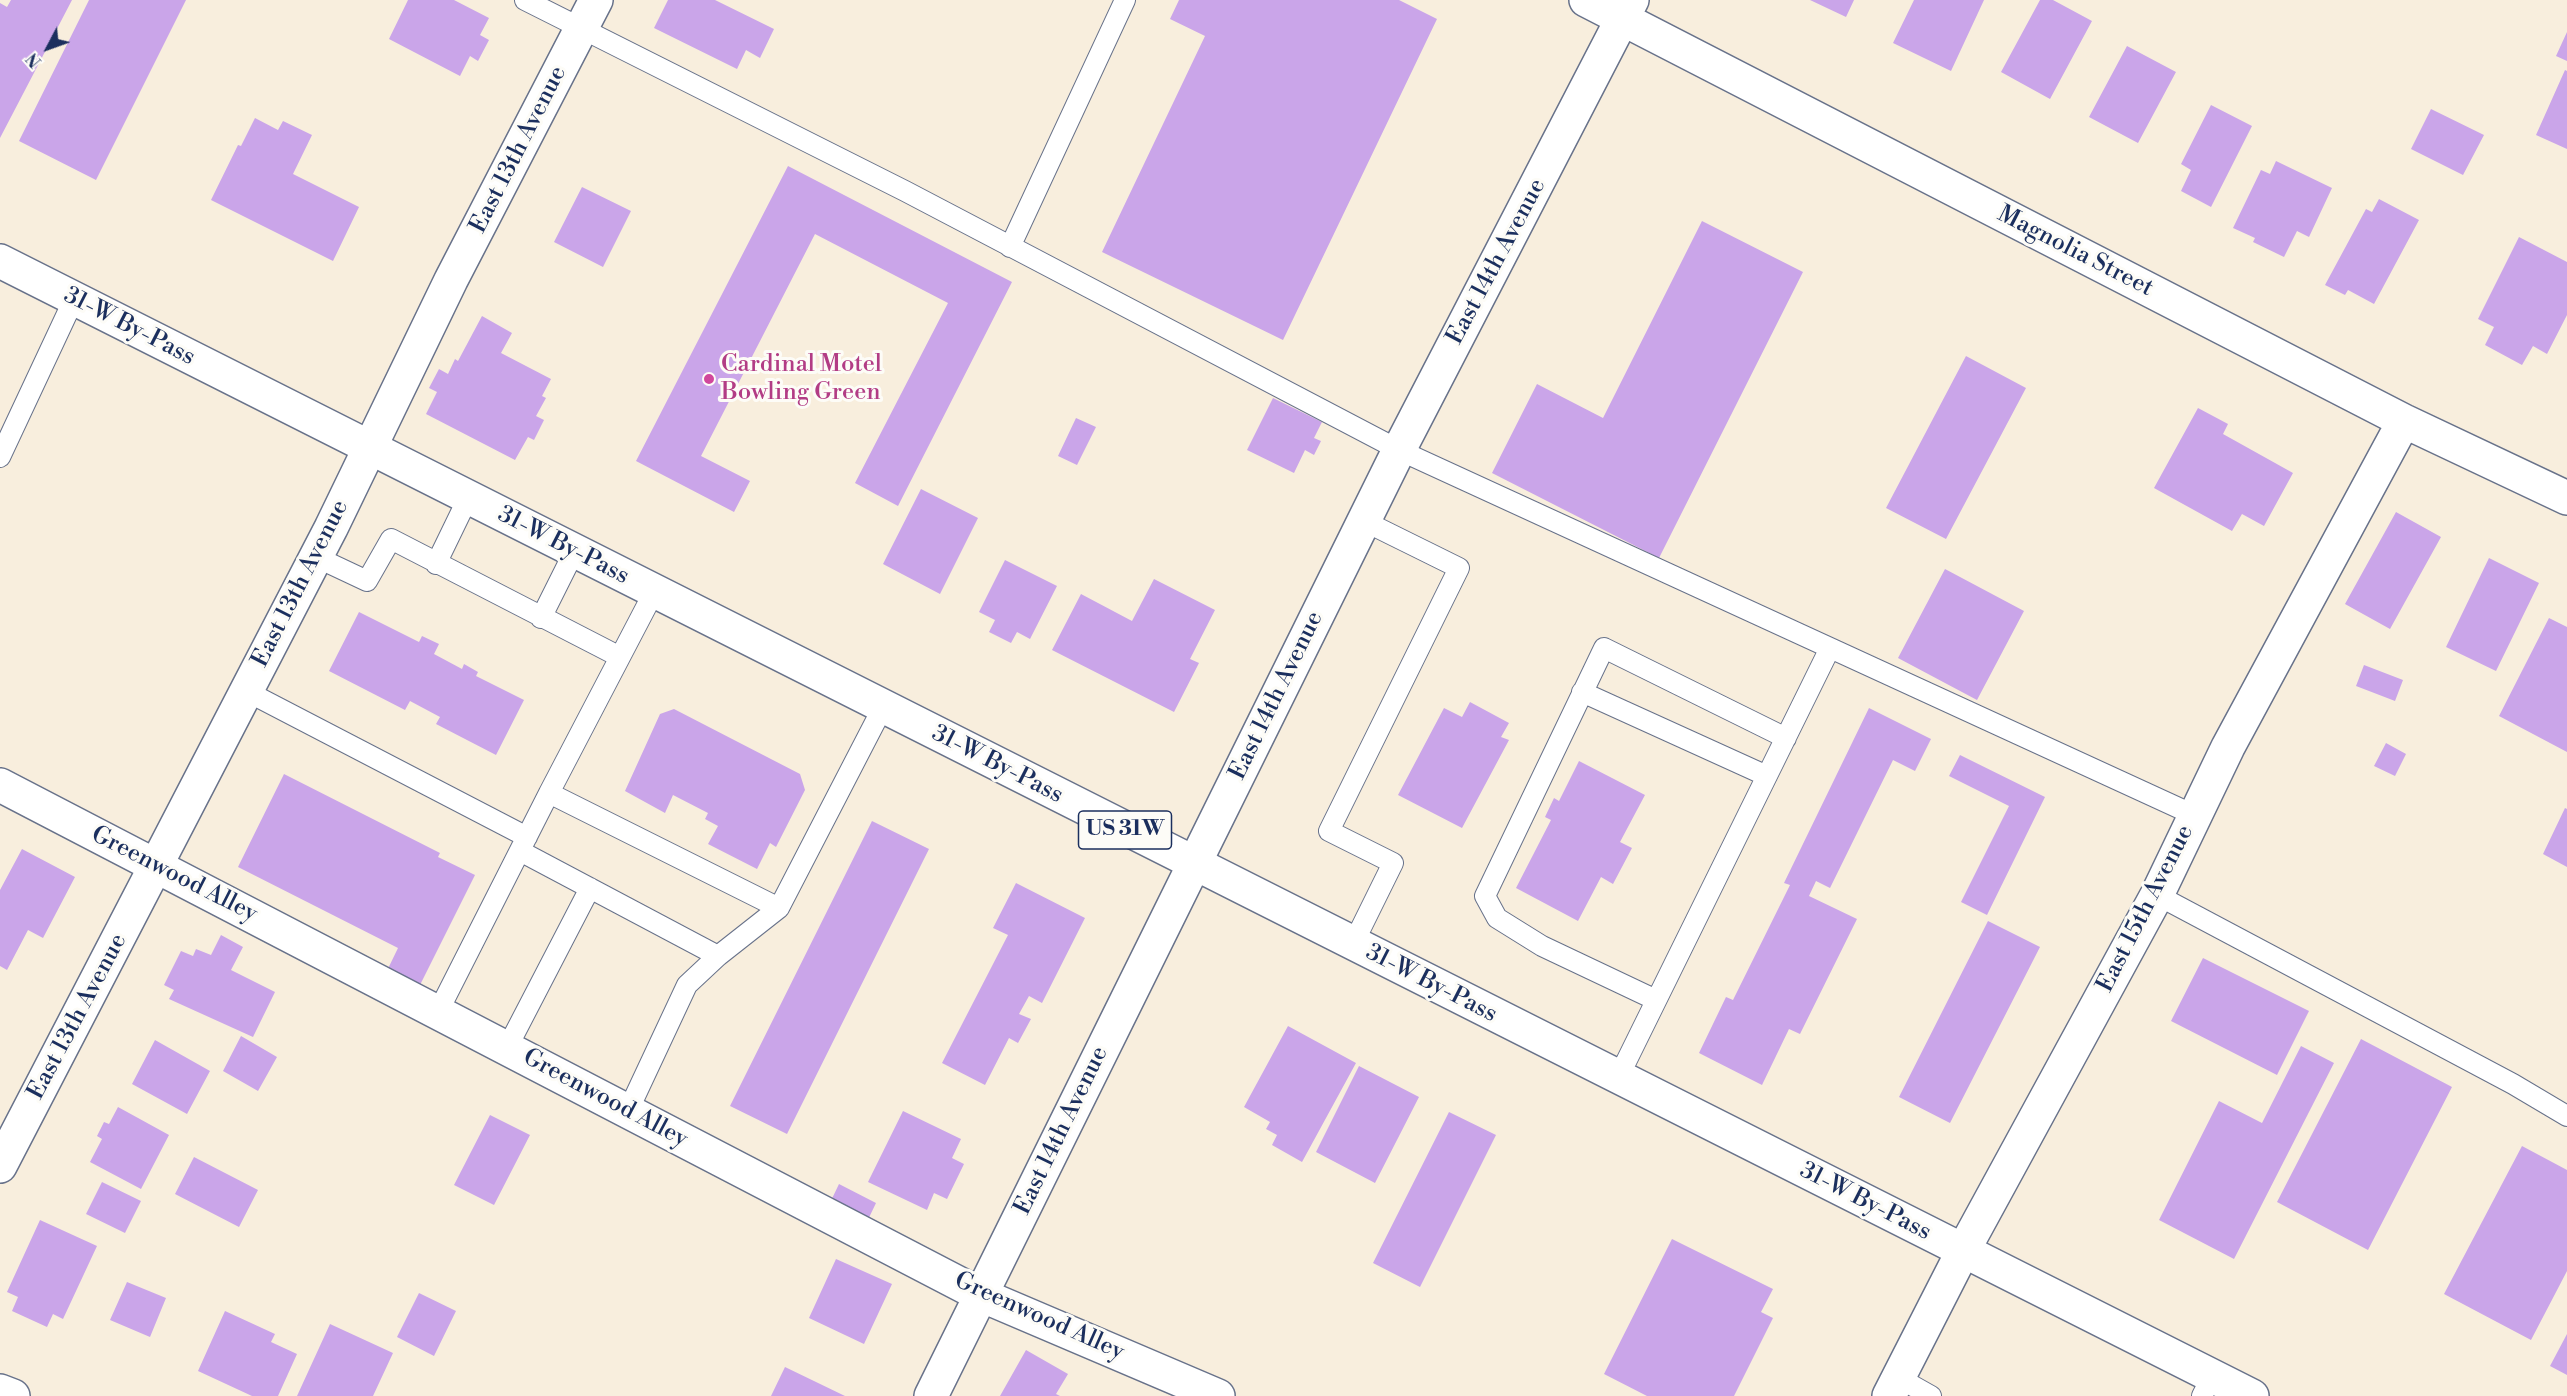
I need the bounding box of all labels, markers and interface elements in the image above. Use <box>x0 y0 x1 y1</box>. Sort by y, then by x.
north arrow <box>18 18 78 78</box>
text: N <box>23 48 46 71</box>
street label: East 13th Avenue <box>464 62 574 238</box>
street label: East 14th Avenue <box>1441 174 1553 350</box>
street label: Magnolia Street <box>1992 200 2158 304</box>
street label: 31-W By-Pass <box>59 282 199 372</box>
place label: Cardinal Motel Bowling Green <box>721 351 882 407</box>
marker: Cardinal Motel Bowling Green <box>702 372 716 386</box>
street label: East 13th Avenue <box>246 496 356 672</box>
street label: 31-W By-Pass <box>493 501 633 591</box>
street label: East 14th Avenue <box>1224 607 1330 785</box>
street label: 31-W By-Pass <box>927 720 1067 810</box>
road number: US 31W <box>1078 811 1172 849</box>
street label: Greenwood Alley <box>86 821 262 929</box>
street label: East 15th Avenue <box>2091 821 2201 997</box>
street label: East 13th Avenue <box>22 929 134 1105</box>
street label: 31-W By-Pass <box>1361 939 1501 1029</box>
street label: East 14th Avenue <box>1009 1042 1115 1220</box>
street label: Greenwood Alley <box>518 1043 692 1155</box>
street label: 31-W By-Pass <box>1795 1157 1935 1247</box>
street label: Greenwood Alley <box>950 1267 1128 1367</box>

